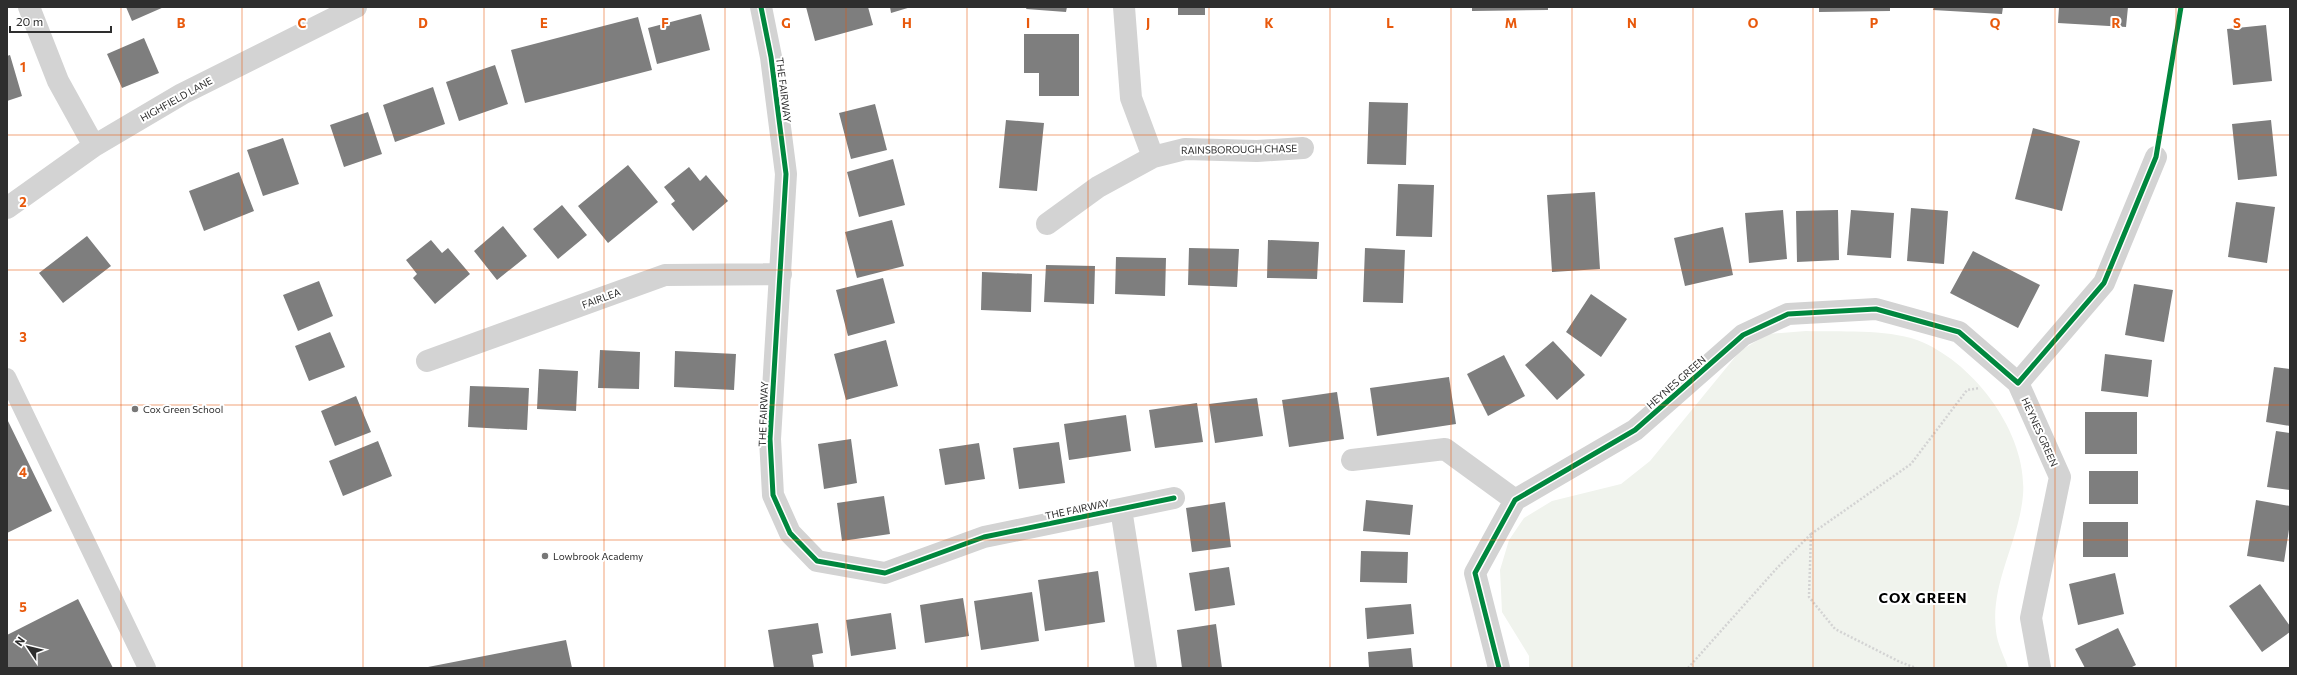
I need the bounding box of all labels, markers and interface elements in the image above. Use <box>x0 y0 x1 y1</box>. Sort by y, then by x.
scale bar <box>10 8 111 34</box>
text: 20 m <box>16 14 43 28</box>
text: B <box>177 15 186 31</box>
text: C <box>298 15 307 31</box>
text: D <box>418 15 428 31</box>
text: E <box>540 15 548 31</box>
text: F <box>661 15 669 31</box>
text: G <box>781 15 791 31</box>
text: H <box>902 15 912 31</box>
text: I <box>1026 15 1030 31</box>
text: J <box>1146 15 1150 31</box>
text: K <box>1264 15 1274 31</box>
text: L <box>1386 15 1394 31</box>
text: M <box>1505 15 1517 31</box>
text: N <box>1627 15 1637 31</box>
text: O <box>1748 15 1759 31</box>
text: P <box>1870 15 1879 31</box>
text: Q <box>1990 15 2001 31</box>
text: R <box>2112 15 2121 31</box>
text: S <box>2233 15 2241 31</box>
street label: THE FAIRWAY <box>774 57 794 124</box>
text: 1 <box>20 59 26 75</box>
street label: HIGHFIELD LANE <box>138 74 214 124</box>
street label: RAINSBOROUGH CHASE <box>1181 142 1297 156</box>
text: 2 <box>19 194 27 210</box>
street label: FAIRLEA <box>580 285 622 311</box>
text: 3 <box>19 329 27 345</box>
street label: HEYNES GREEN <box>1644 353 1708 411</box>
street label: THE FAIRWAY <box>756 381 770 447</box>
street label: HEYNES GREEN <box>2019 395 2061 469</box>
place label: Cox Green School <box>143 403 223 415</box>
marker: Cox Green School <box>130 404 140 414</box>
text: 4 <box>19 464 27 480</box>
street label: THE FAIRWAY <box>1044 496 1111 522</box>
place label: Lowbrook Academy <box>553 550 643 562</box>
marker: Lowbrook Academy <box>540 551 550 561</box>
district label: COX GREEN <box>1878 589 1968 606</box>
text: 5 <box>19 599 27 615</box>
north arrow <box>8 627 48 667</box>
text: N <box>12 634 27 648</box>

